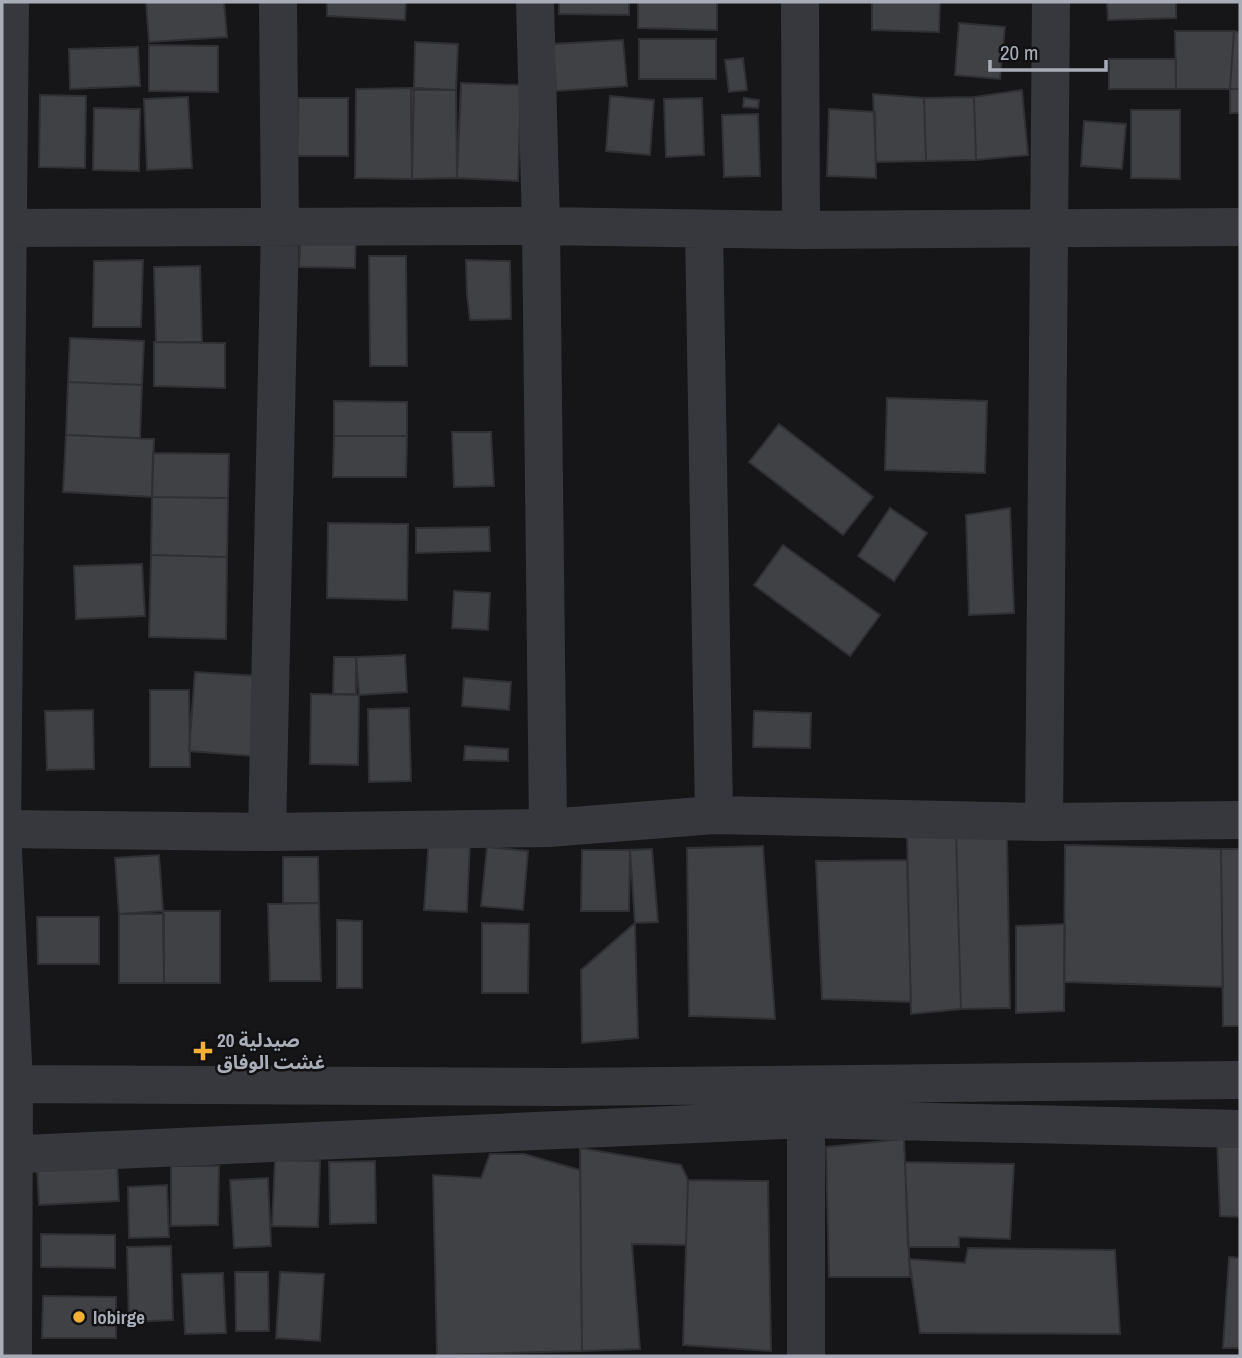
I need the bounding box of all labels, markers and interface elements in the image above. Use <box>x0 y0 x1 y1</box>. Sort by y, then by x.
scale bar <box>990 28 1106 72</box>
text: 20 m <box>1000 38 1038 67</box>
place label: صيدلية 20 غشت الوفاق <box>217 1027 325 1075</box>
marker: صيدلية 20 غشت الوفاق <box>195 1043 211 1059</box>
place label: lobirge <box>93 1304 145 1330</box>
marker: lobirge <box>71 1309 87 1325</box>

